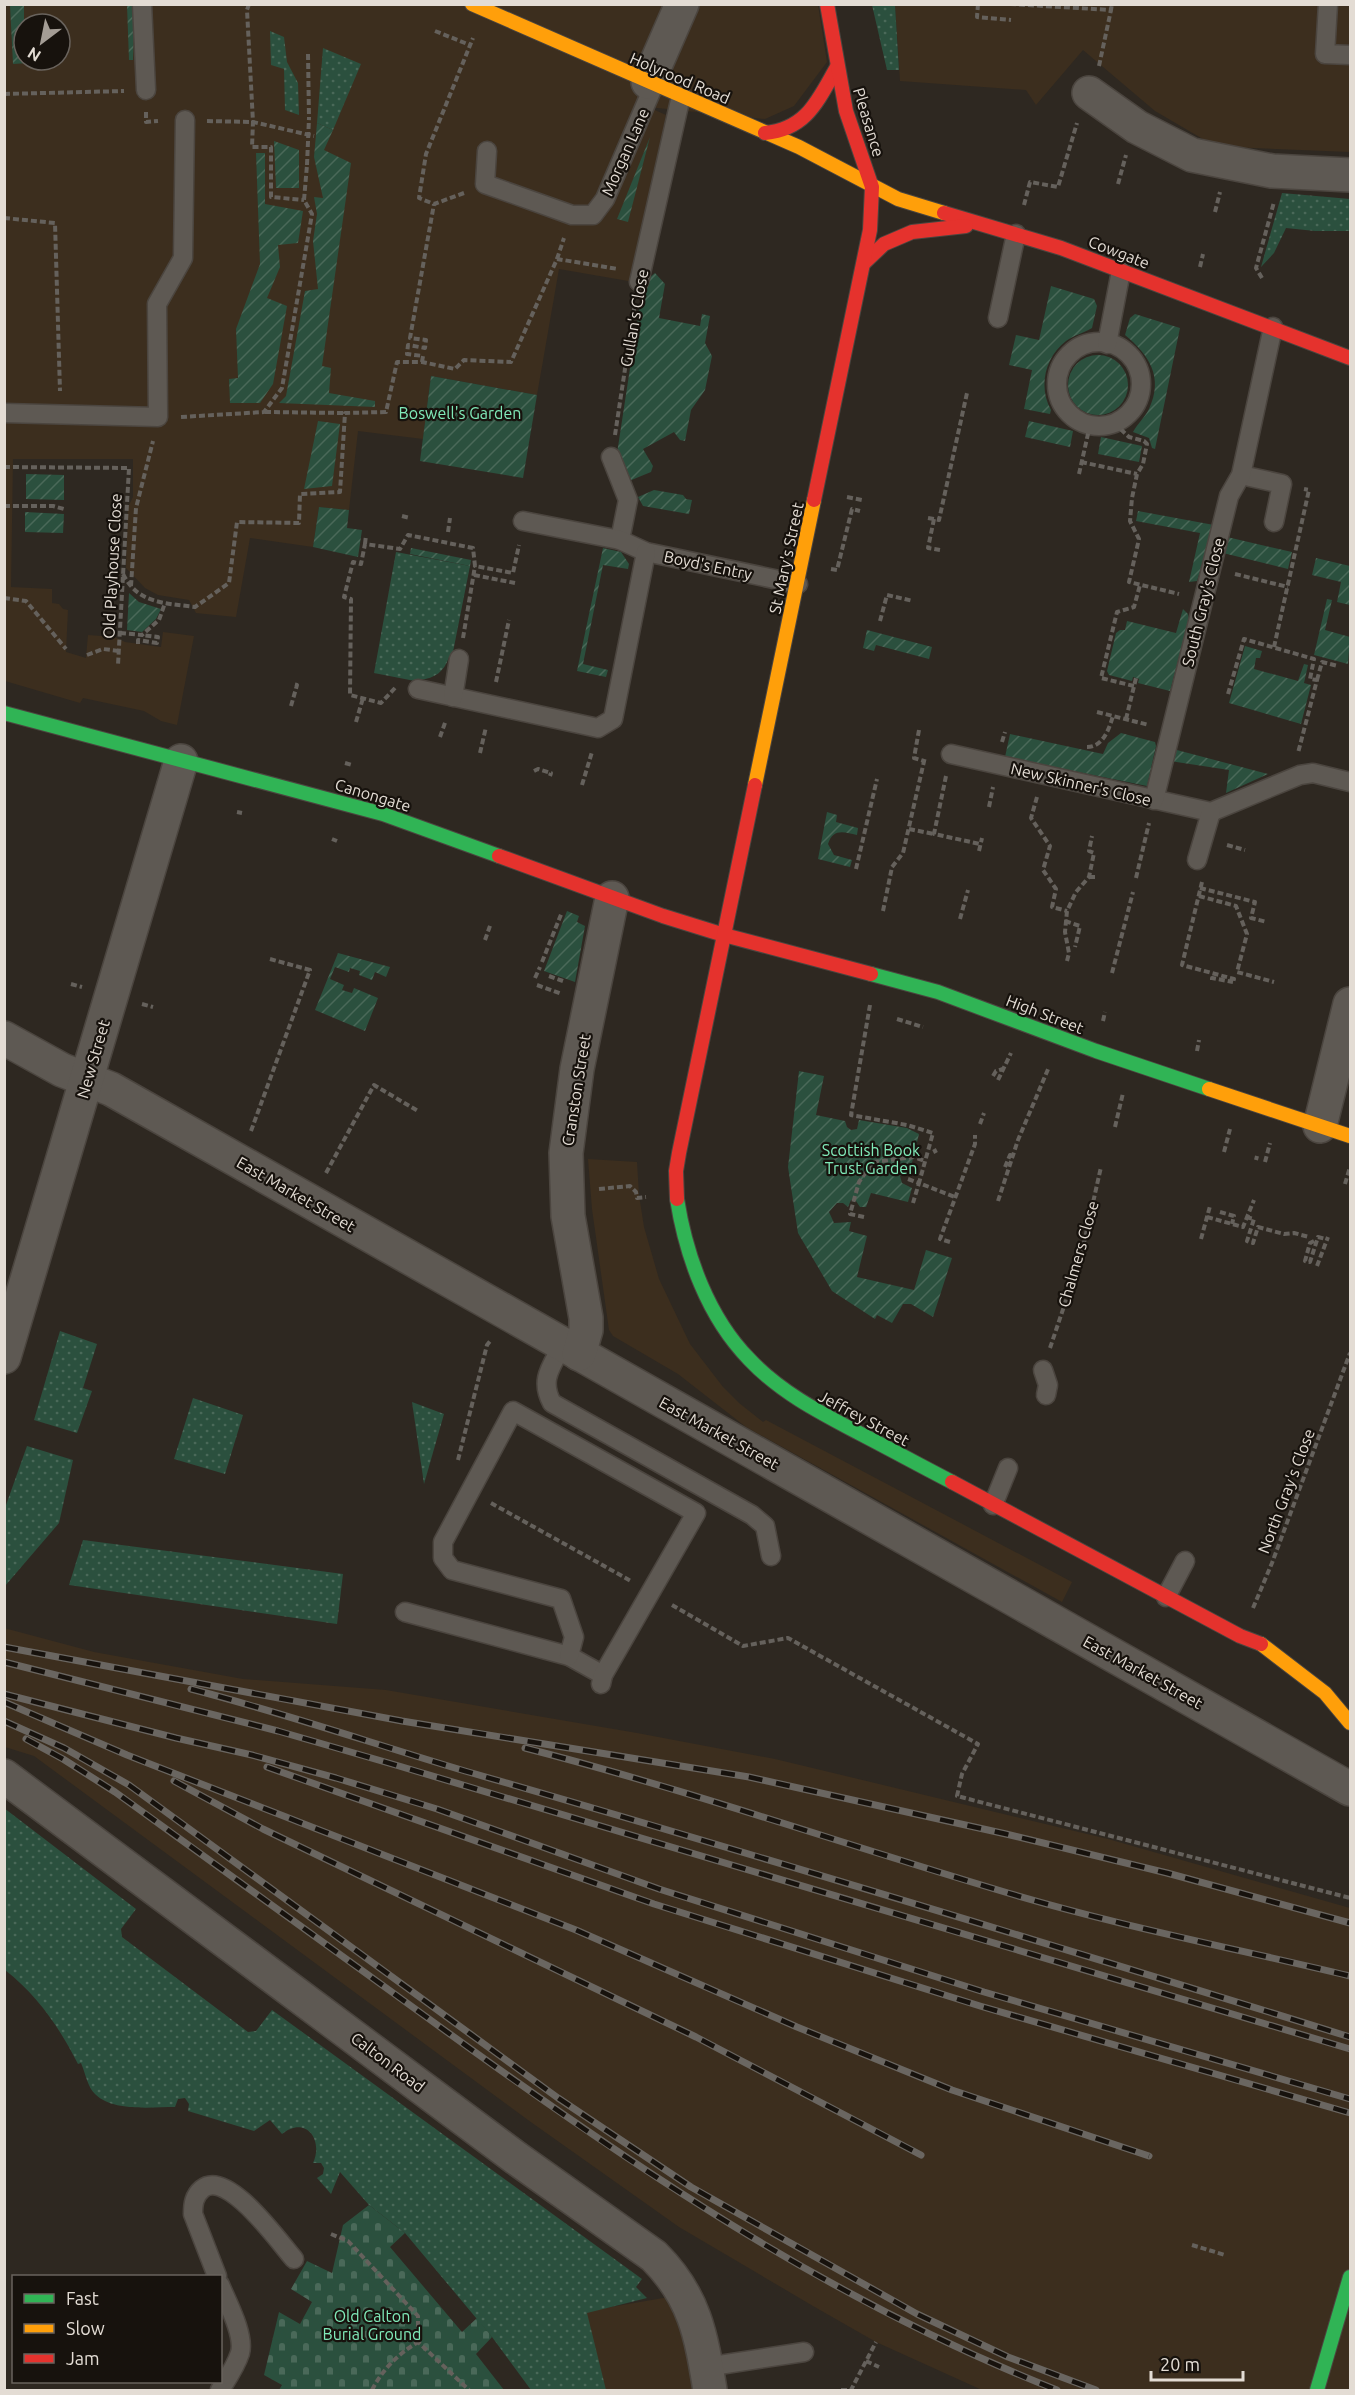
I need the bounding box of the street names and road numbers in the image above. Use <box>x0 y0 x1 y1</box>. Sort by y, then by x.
street label: Holyrood Road <box>627 49 733 107</box>
street label: Pleasance <box>850 85 888 159</box>
street label: Morgan Lane <box>598 105 652 199</box>
street label: Cowgate <box>1086 232 1152 272</box>
street label: Gullan's Close <box>617 268 651 368</box>
street label: Old Playhouse Close <box>99 493 125 639</box>
street label: St Mary's Street <box>765 500 807 615</box>
street label: South Gray's Close <box>1178 536 1228 668</box>
street label: Boyd's Entry <box>662 547 754 583</box>
street label: New Skinner's Close <box>1009 759 1153 809</box>
street label: Canongate <box>333 775 413 815</box>
street label: High Street <box>1004 991 1087 1037</box>
street label: New Street <box>73 1017 113 1100</box>
street label: Cranston Street <box>558 1032 594 1147</box>
street label: East Market Street <box>234 1153 359 1236</box>
street label: Chalmers Close <box>1054 1199 1102 1309</box>
street label: Jeffrey Street <box>816 1387 913 1450</box>
street label: East Market Street <box>656 1393 782 1474</box>
street label: North Gray's Close <box>1254 1426 1318 1556</box>
street label: East Market Street <box>1080 1632 1206 1713</box>
street label: Calton Road <box>348 2028 428 2096</box>

